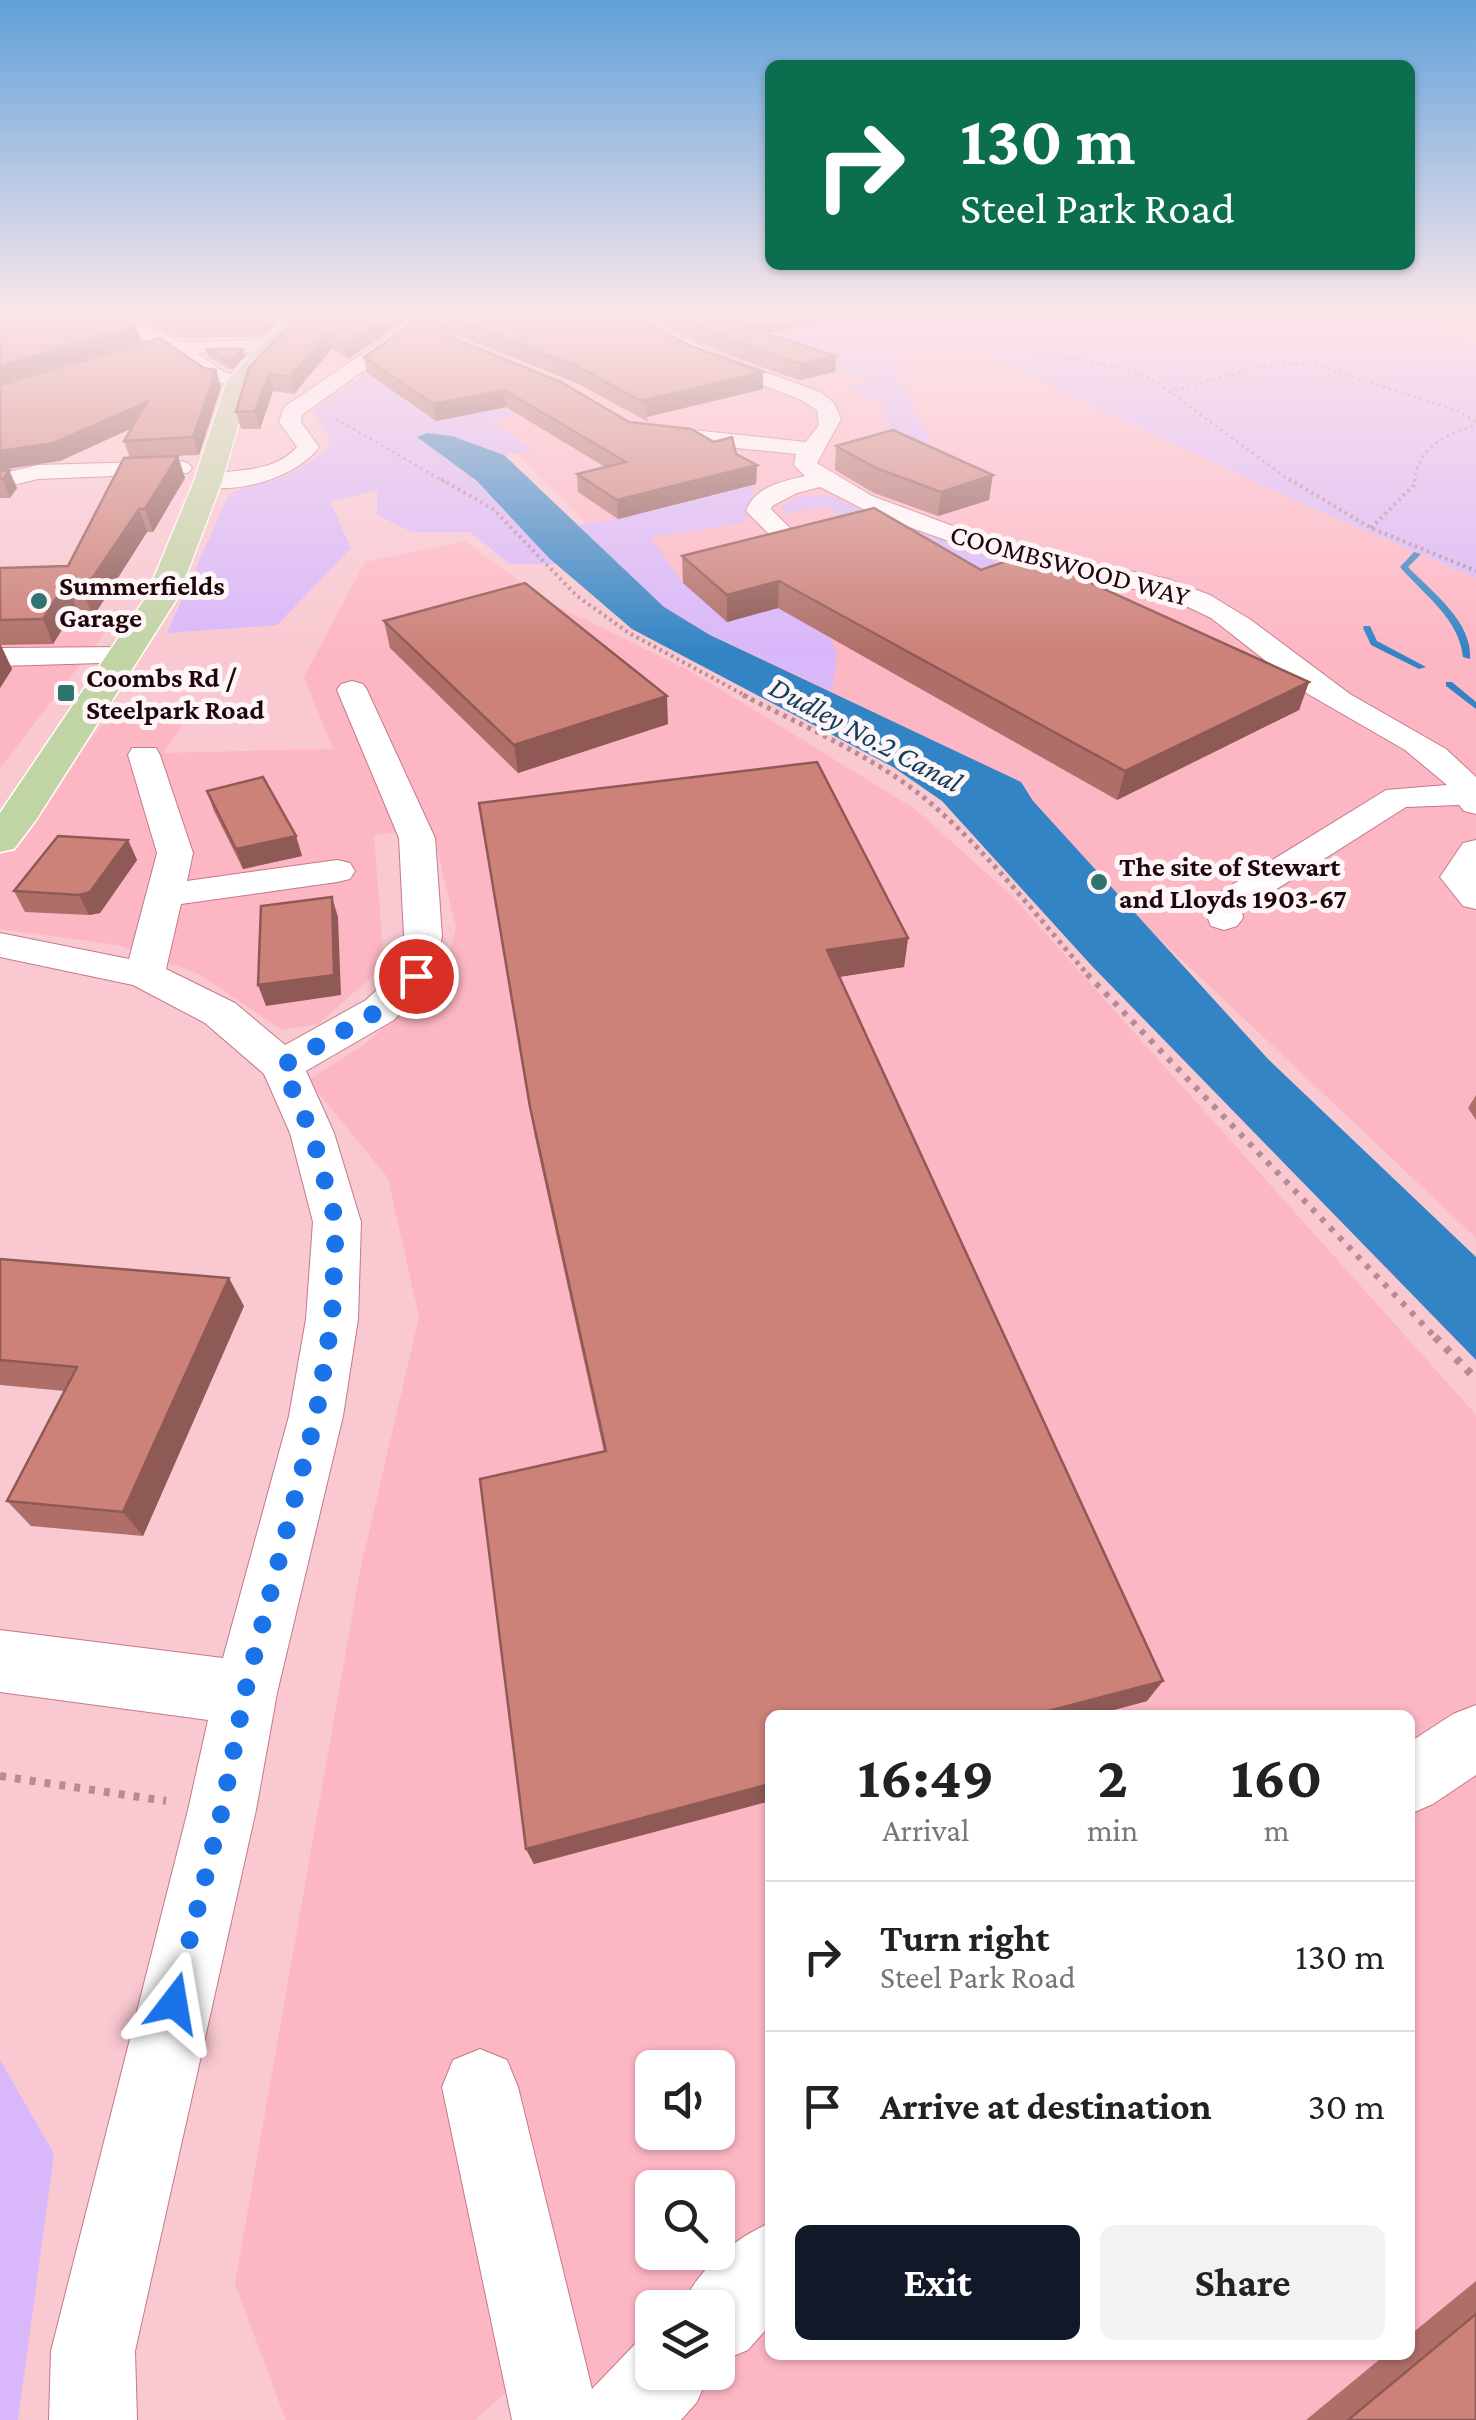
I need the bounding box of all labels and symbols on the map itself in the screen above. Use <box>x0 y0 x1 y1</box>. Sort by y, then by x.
street label: COOMBSWOOD WAY <box>947 518 1193 612</box>
place label: Summerfields Garage <box>59 570 225 633</box>
marker: Summerfields Garage <box>28 590 50 612</box>
place label: Coombs Rd / Steelpark Road <box>86 662 265 725</box>
water label: Dudley No.2 Canal <box>764 669 968 800</box>
marker: Coombs Rd / Steelpark Road <box>55 682 77 704</box>
place label: The site of Stewart and Lloyds 1903-67 <box>1119 851 1347 914</box>
marker: The site of Stewart and Lloyds 1903-67 <box>1088 871 1110 893</box>
pin <box>374 934 459 1019</box>
position arrow <box>122 1951 226 2055</box>

